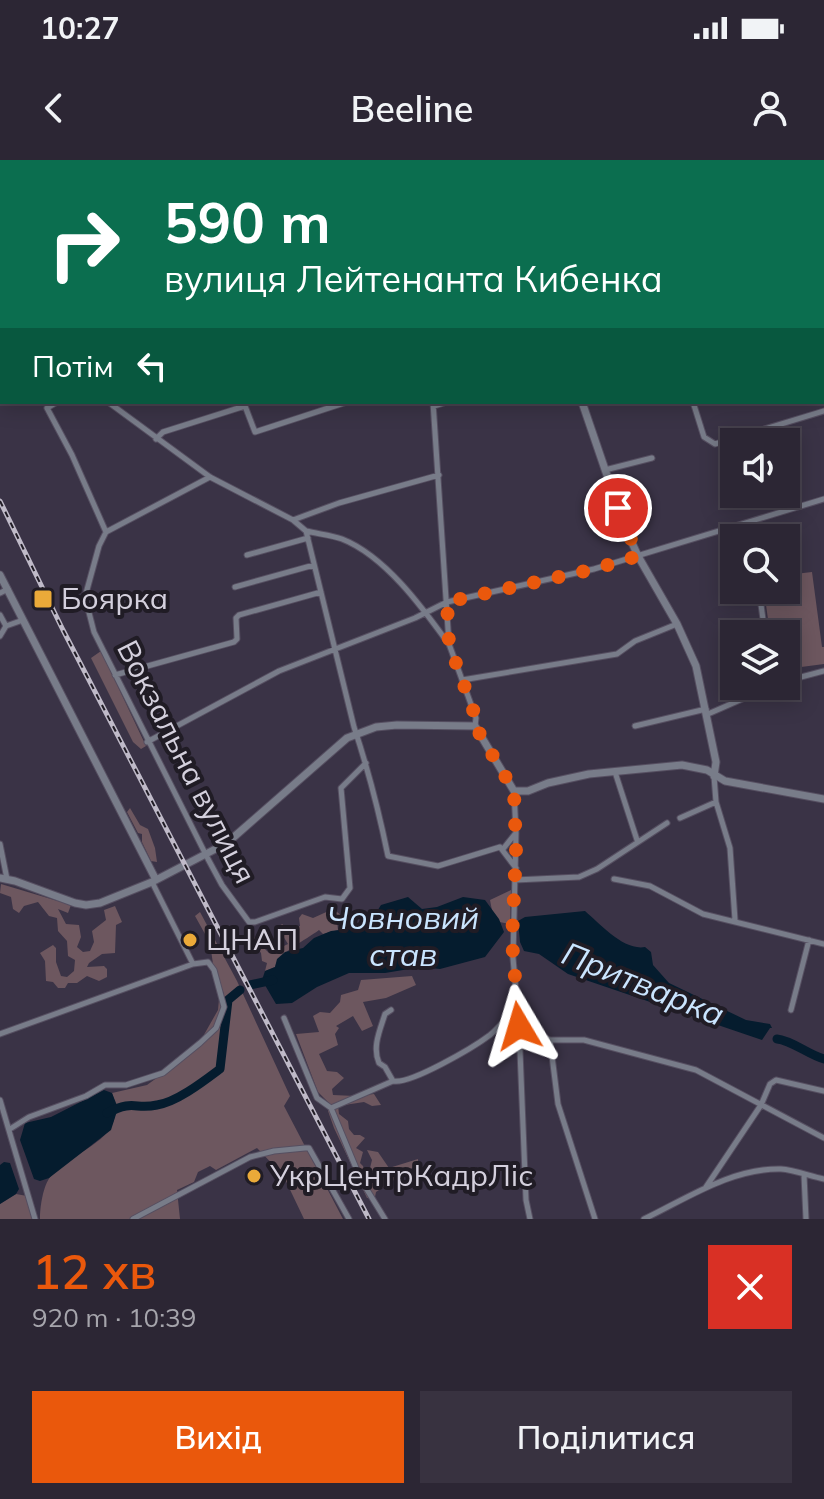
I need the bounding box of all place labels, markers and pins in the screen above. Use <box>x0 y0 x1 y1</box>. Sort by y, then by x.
pin <box>584 474 652 542</box>
place label: Боярка <box>61 579 168 617</box>
marker: Боярка <box>32 588 54 610</box>
place label: ЦНАП <box>206 920 298 958</box>
marker: ЦНАП <box>181 931 199 949</box>
place label: УкрЦентрКадрЛіс <box>269 1156 533 1194</box>
marker: УкрЦентрКадрЛіс <box>245 1167 263 1185</box>

